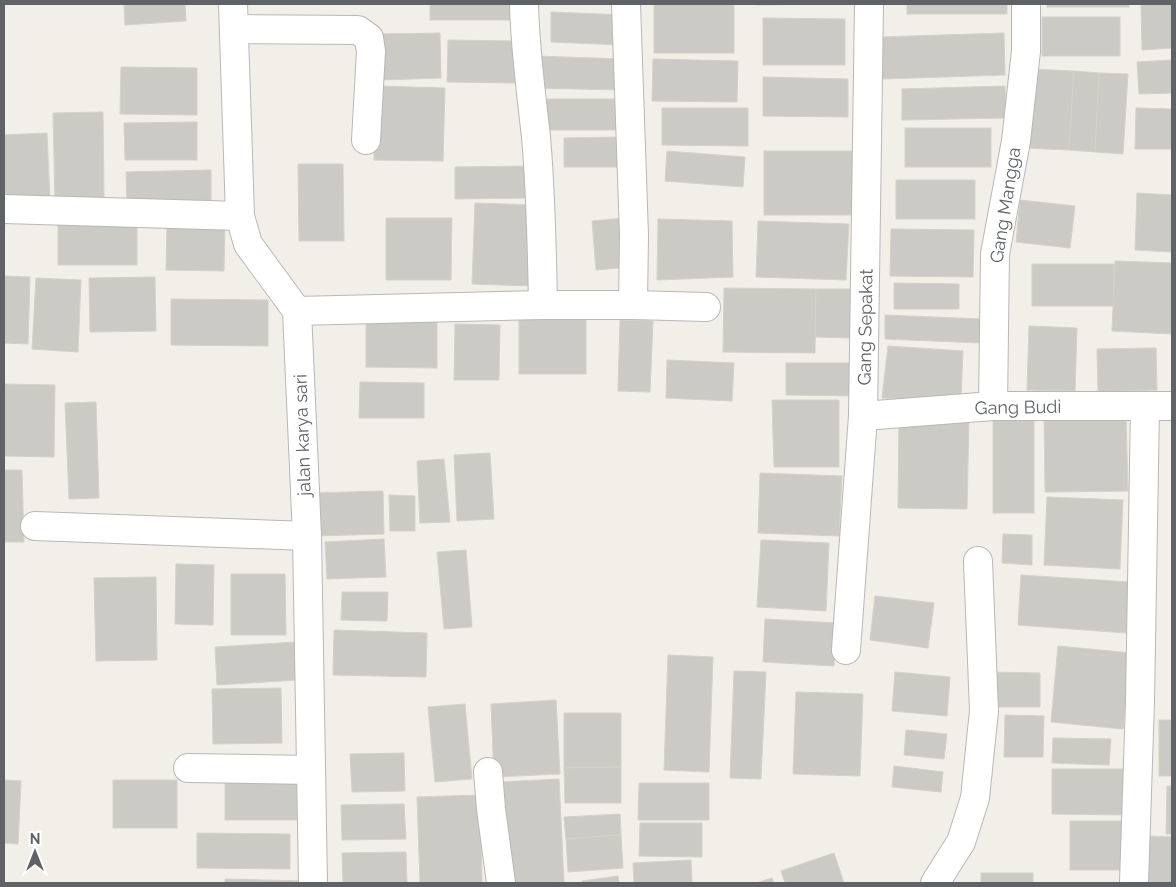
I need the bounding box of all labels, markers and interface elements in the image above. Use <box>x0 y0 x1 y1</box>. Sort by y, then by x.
street label: Gang Mangga <box>985 146 1025 264</box>
street label: Gang Sepakat <box>853 269 877 385</box>
street label: jalan karya sari <box>289 374 315 499</box>
street label: Gang Budi <box>974 396 1062 418</box>
north arrow <box>10 827 60 877</box>
text: N <box>30 831 40 847</box>

